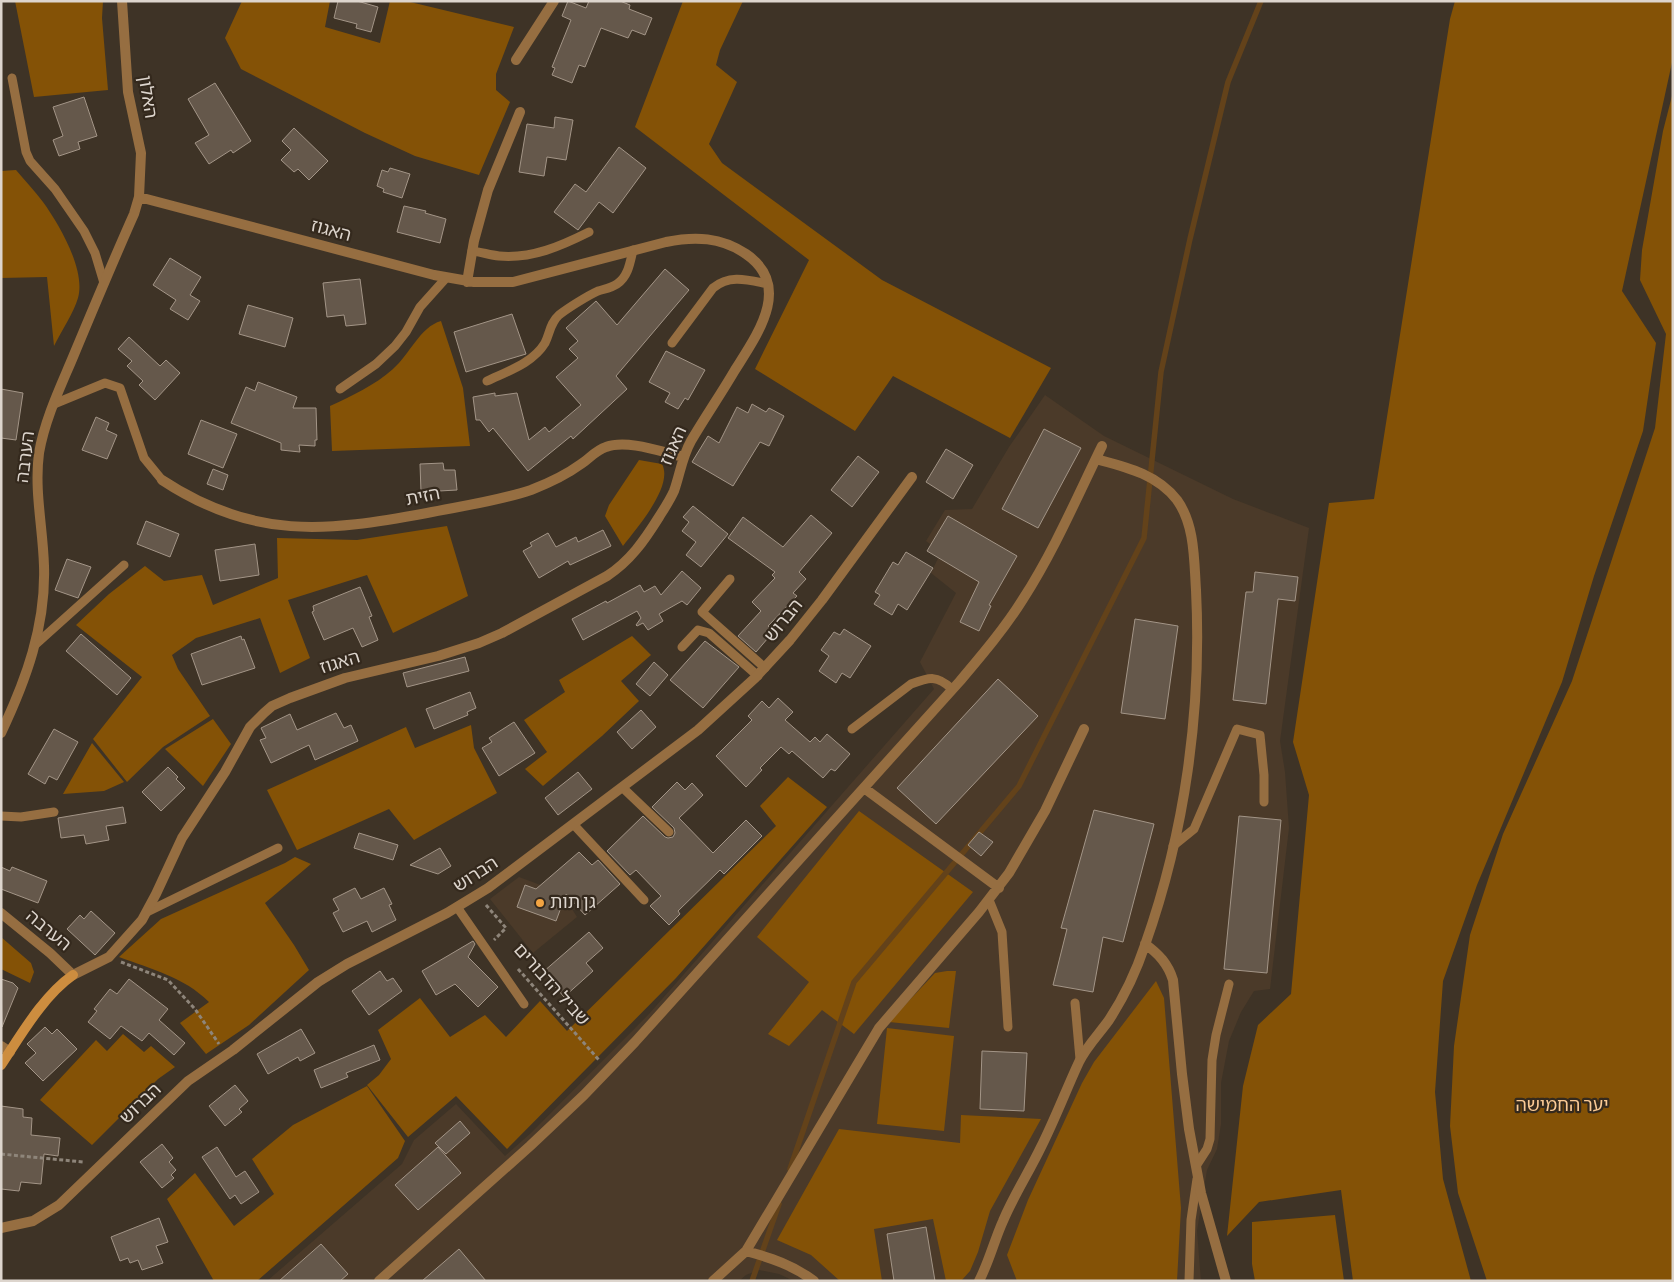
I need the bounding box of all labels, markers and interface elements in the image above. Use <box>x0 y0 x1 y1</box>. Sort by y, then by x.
street label: האלון <box>135 74 160 120</box>
street label: האגוז <box>309 217 353 245</box>
street label: האגוז <box>657 424 691 468</box>
street label: הערבה <box>14 430 38 484</box>
street label: הזית <box>404 485 442 509</box>
street label: הברוש <box>762 596 806 646</box>
street label: האגוז <box>318 648 362 678</box>
street label: הברוש <box>451 854 501 896</box>
place label: גן תות <box>550 894 596 912</box>
marker: גן תות <box>534 897 546 909</box>
street label: הערבה <box>22 907 74 955</box>
street label: שביל הדבורים <box>510 940 593 1029</box>
street label: הברוש <box>117 1080 165 1128</box>
park label: יער החמישה <box>1515 1097 1609 1115</box>

